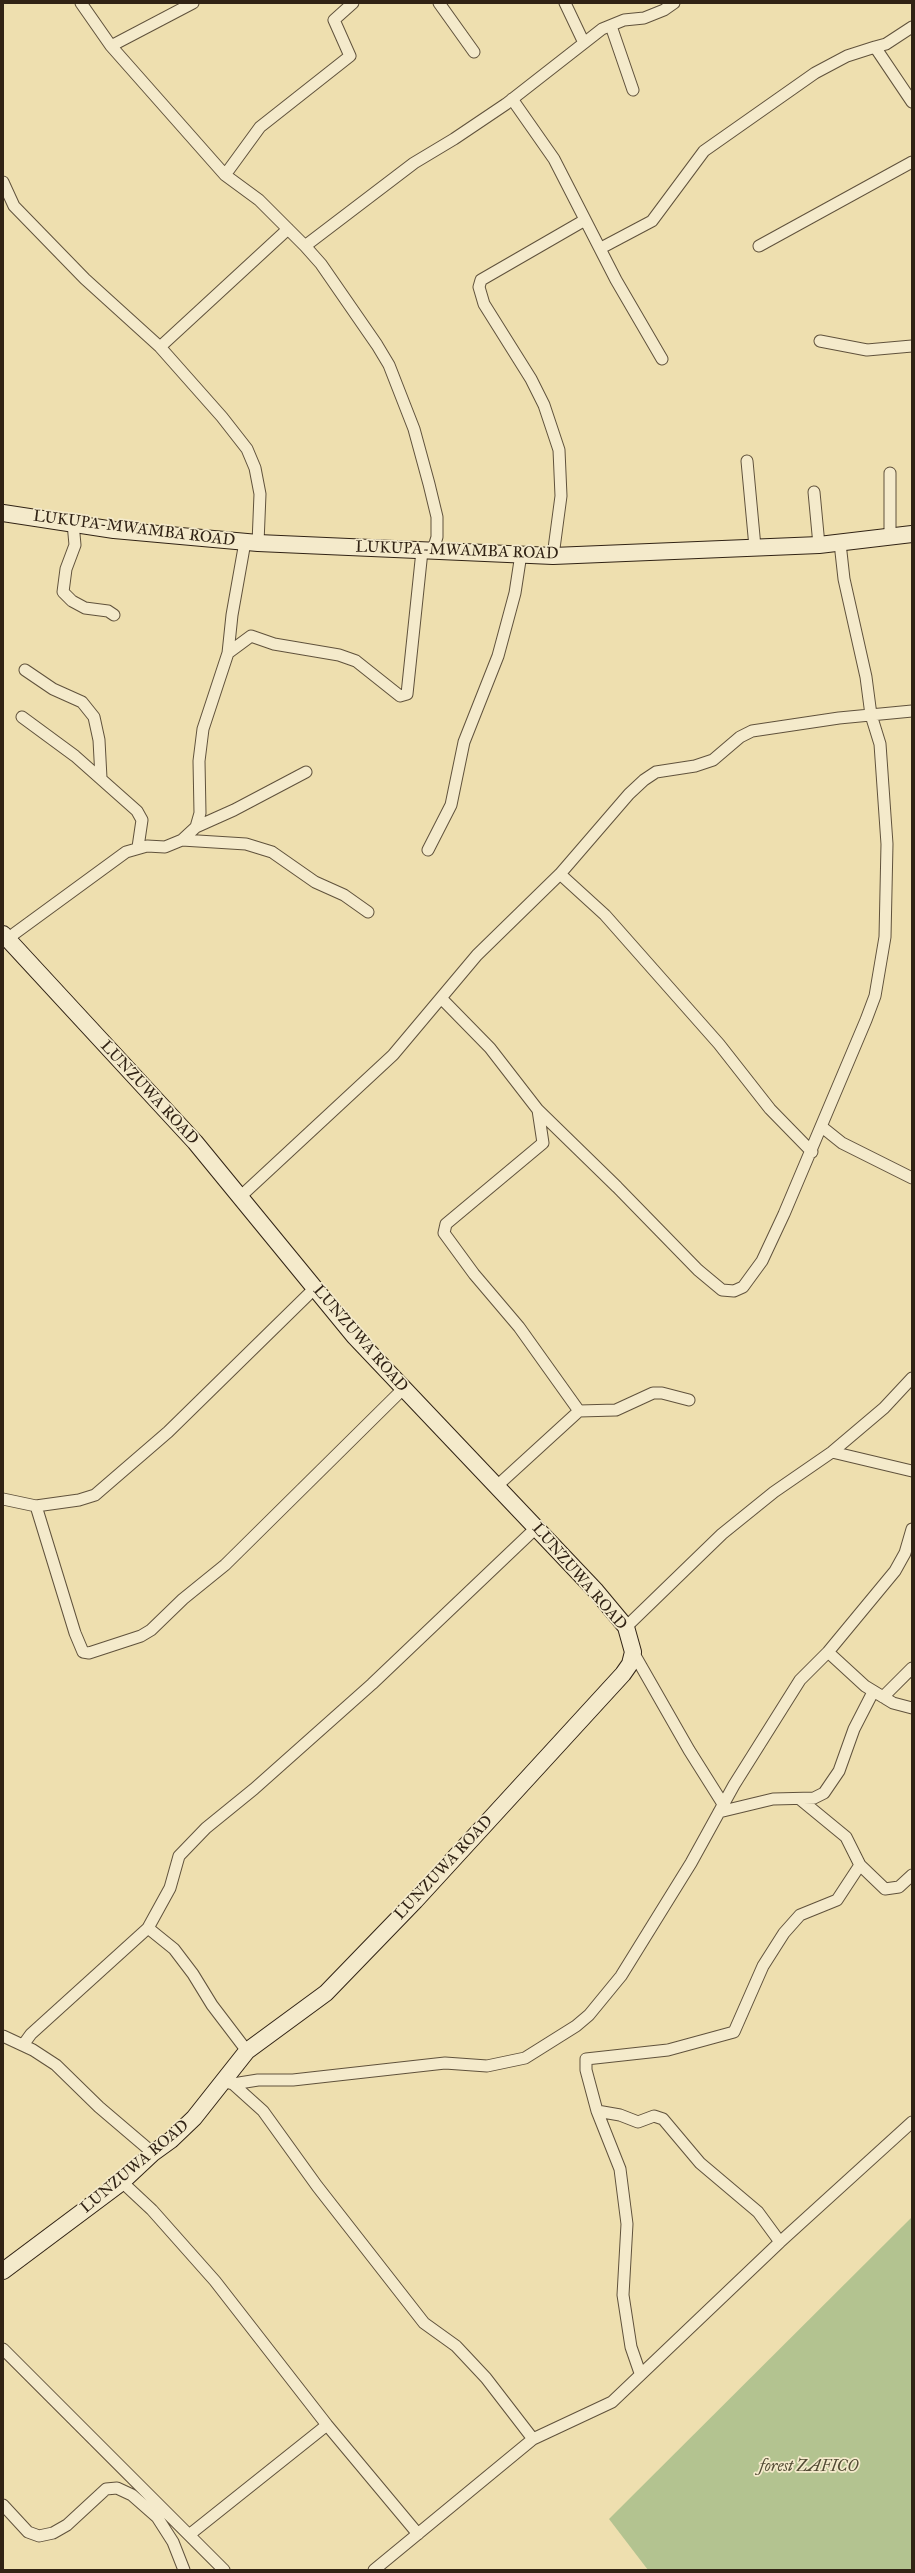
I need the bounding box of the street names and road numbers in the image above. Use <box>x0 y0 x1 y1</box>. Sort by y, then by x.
street label: LUKUPA-MWAMBA ROAD <box>32 507 236 551</box>
street label: LUKUPA-MWAMBA ROAD <box>355 538 559 564</box>
street label: LUNZUWA ROAD <box>96 1037 202 1149</box>
street label: LUNZUWA ROAD <box>308 1282 412 1396</box>
street label: LUNZUWA ROAD <box>527 1520 631 1634</box>
street label: LUNZUWA ROAD <box>391 1812 497 1924</box>
street label: LUNZUWA ROAD <box>77 2116 193 2218</box>

